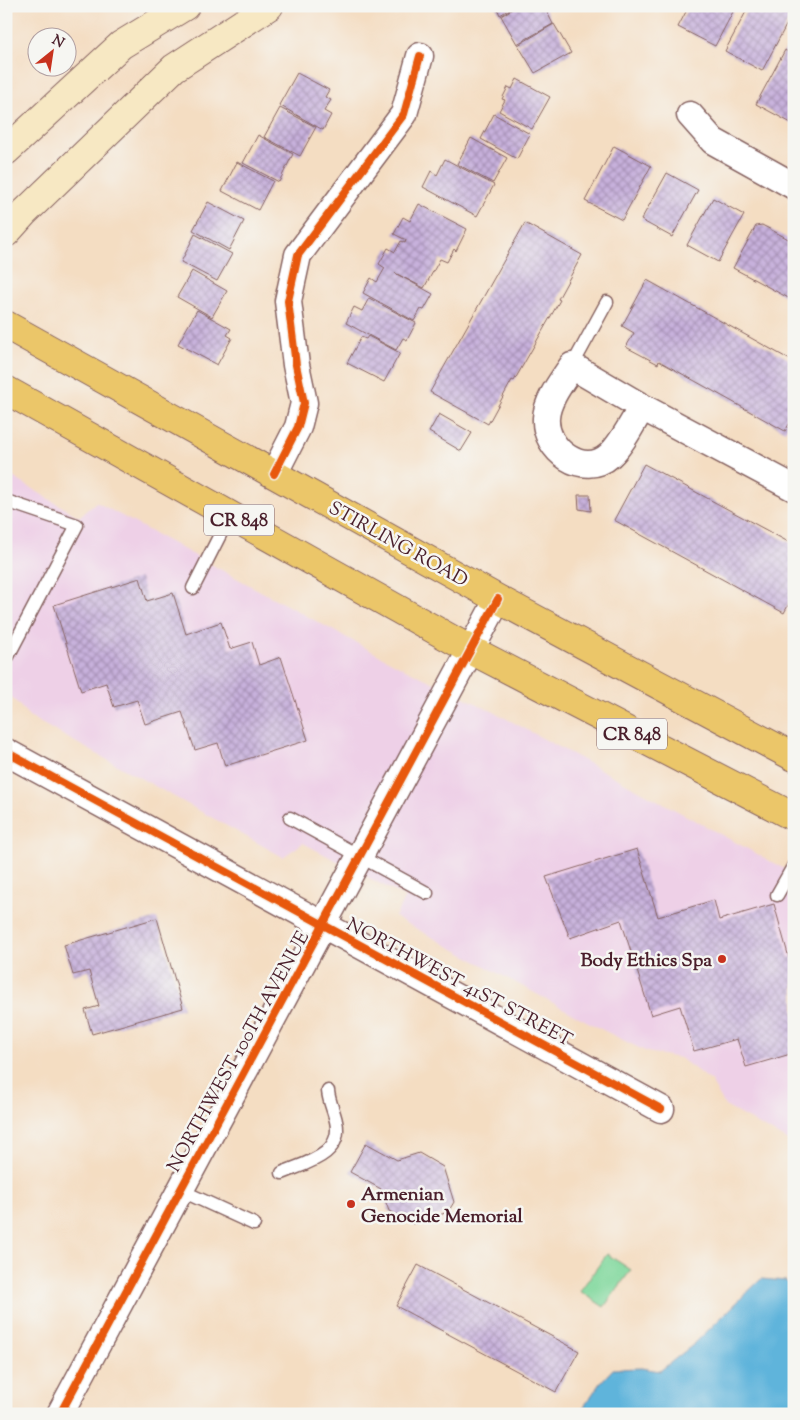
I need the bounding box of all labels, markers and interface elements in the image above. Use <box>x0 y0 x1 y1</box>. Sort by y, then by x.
north arrow <box>28 28 78 78</box>
text: N <box>48 31 67 54</box>
street label: STIRLING ROAD <box>323 496 472 595</box>
road number: CR 848 <box>204 504 274 536</box>
road number: CR 848 <box>597 719 667 750</box>
street label: NORTHWEST 41ST STREET <box>341 912 577 1054</box>
street label: NORTHWEST 100TH AVENUE <box>161 926 317 1178</box>
place label: Body Ethics Spa <box>580 948 712 975</box>
marker: Body Ethics Spa <box>716 953 728 965</box>
place label: Armenian Genocide Memorial <box>361 1182 523 1231</box>
marker: Armenian Genocide Memorial <box>345 1198 357 1210</box>

